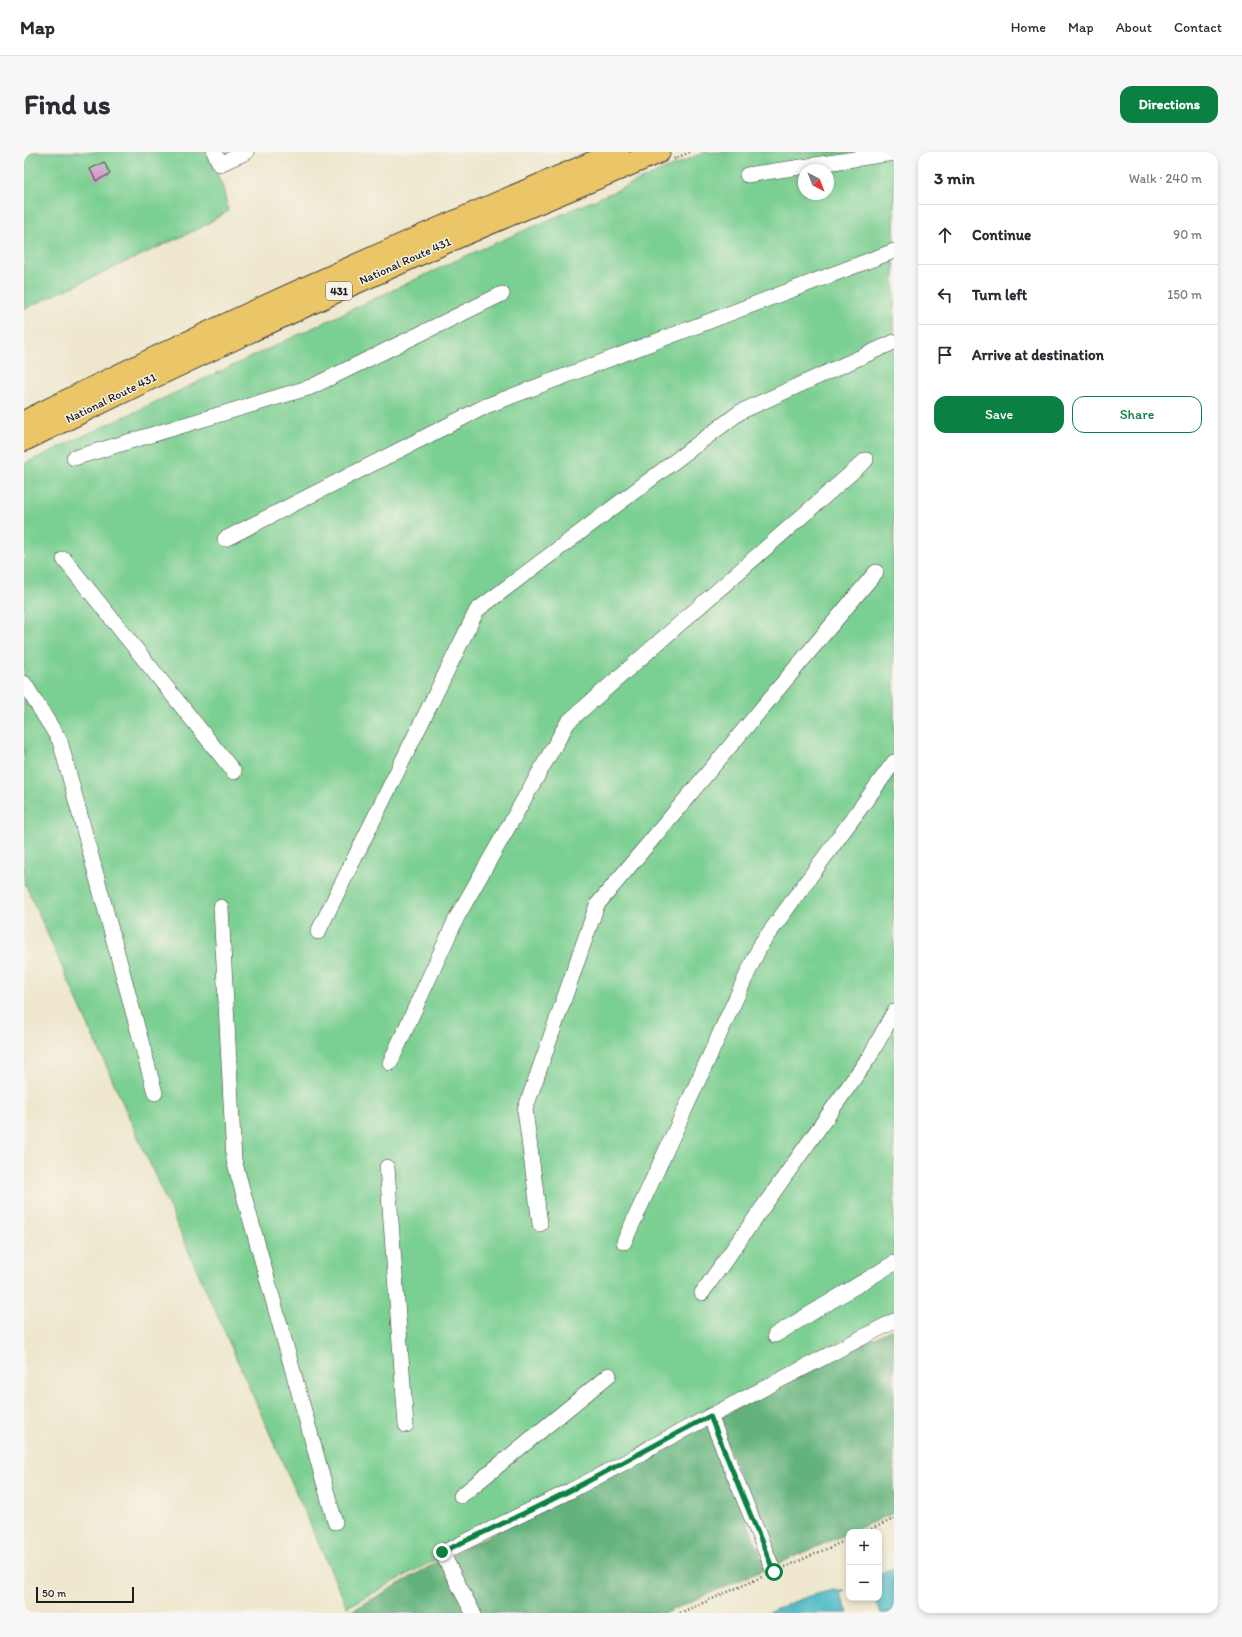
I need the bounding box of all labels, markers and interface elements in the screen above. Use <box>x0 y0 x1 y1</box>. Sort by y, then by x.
text: Map <box>20 16 55 39</box>
text: Home <box>1011 19 1046 36</box>
text: Map <box>1068 19 1094 36</box>
text: About <box>1116 19 1152 36</box>
text: Contact <box>1174 19 1222 36</box>
button: Directions <box>1120 86 1218 123</box>
text: Find us <box>24 87 111 121</box>
north arrow <box>798 164 834 200</box>
text: 3 min <box>934 168 975 188</box>
text: Walk · 240 m <box>1129 171 1202 186</box>
icon: ahead <box>934 224 956 246</box>
text: Continue <box>972 226 1031 244</box>
text: 90 m <box>1173 227 1202 242</box>
street label: National Route 431 <box>357 234 453 288</box>
road number: 431 <box>326 282 352 300</box>
icon: left <box>934 284 956 306</box>
text: Turn left <box>972 286 1027 304</box>
text: 150 m <box>1167 287 1202 302</box>
icon: arrive <box>934 344 956 366</box>
text: Arrive at destination <box>972 346 1104 364</box>
street label: National Route 431 <box>63 370 159 426</box>
button: Save <box>934 396 1064 433</box>
button: Share <box>1072 396 1202 433</box>
map controls <box>846 1529 882 1601</box>
button: + <box>846 1529 882 1565</box>
route end <box>433 1543 451 1561</box>
route start <box>765 1563 783 1581</box>
button: − <box>846 1565 882 1601</box>
scale bar <box>36 1585 134 1604</box>
text: 50 m <box>42 1587 66 1600</box>

